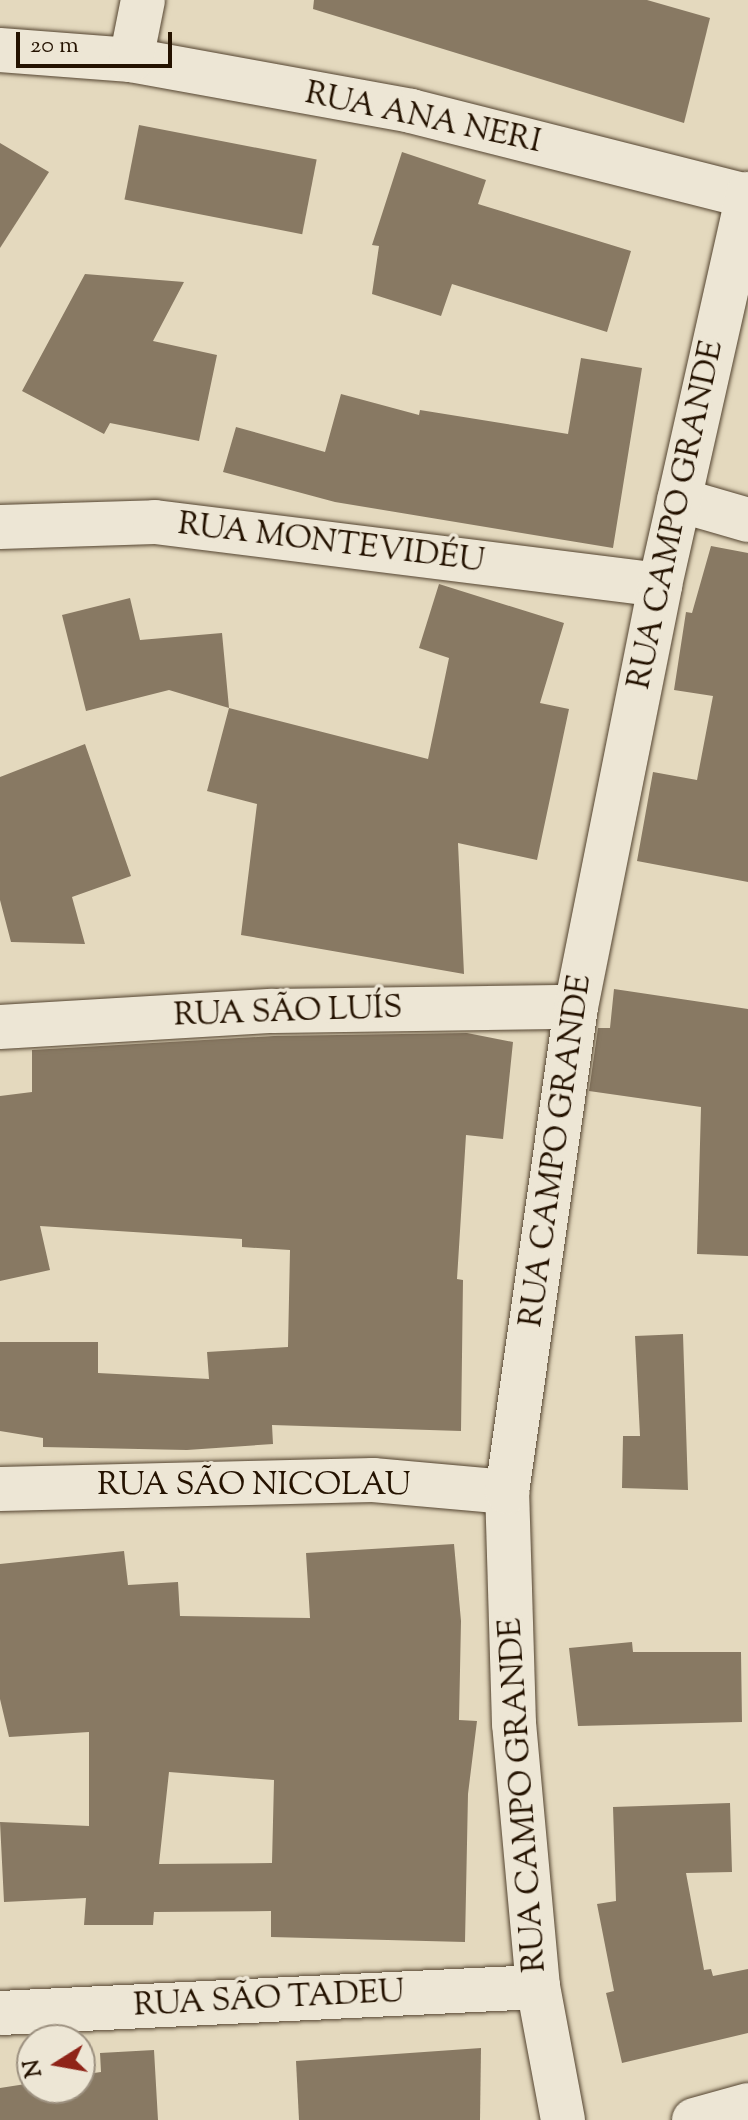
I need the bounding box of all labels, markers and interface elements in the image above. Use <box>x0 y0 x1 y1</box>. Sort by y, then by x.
scale bar <box>20 16 176 66</box>
text: 20 m <box>30 29 79 63</box>
street label: RUA ANA NERI <box>301 75 545 163</box>
street label: RUA CAMPO GRANDE <box>621 337 733 693</box>
street label: RUA MONTEVIDÉU <box>176 506 486 582</box>
street label: RUA CAMPO GRANDE <box>513 972 601 1330</box>
street label: RUA SÃO LUÍS <box>173 990 403 1036</box>
street label: RUA SÃO NICOLAU <box>97 1467 411 1505</box>
street label: RUA CAMPO GRANDE <box>492 1616 556 1974</box>
street label: RUA SÃO TADEU <box>133 1974 405 2026</box>
north arrow <box>16 2024 96 2104</box>
text: N <box>17 2057 52 2080</box>

